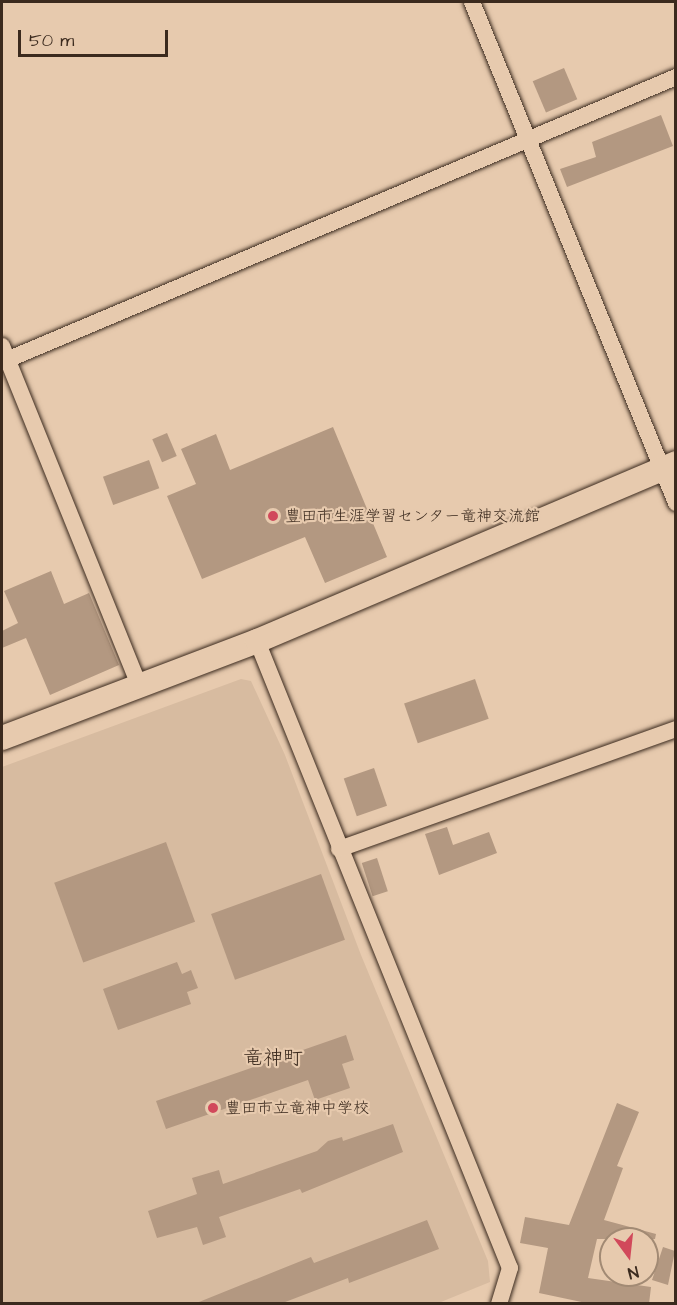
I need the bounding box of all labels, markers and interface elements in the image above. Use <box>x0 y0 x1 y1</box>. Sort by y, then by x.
scale bar <box>21 18 171 56</box>
text: 50 m <box>29 28 74 53</box>
place label: 豊田市生涯学習センター竜神交流館 <box>285 506 541 526</box>
marker: 豊田市生涯学習センター竜神交流館 <box>266 509 280 523</box>
district label: 竜神町 <box>243 1046 303 1070</box>
place label: 豊田市立竜神中学校 <box>225 1098 369 1118</box>
marker: 豊田市立竜神中学校 <box>206 1101 220 1115</box>
north arrow <box>599 1227 659 1287</box>
text: N <box>625 1261 641 1284</box>

